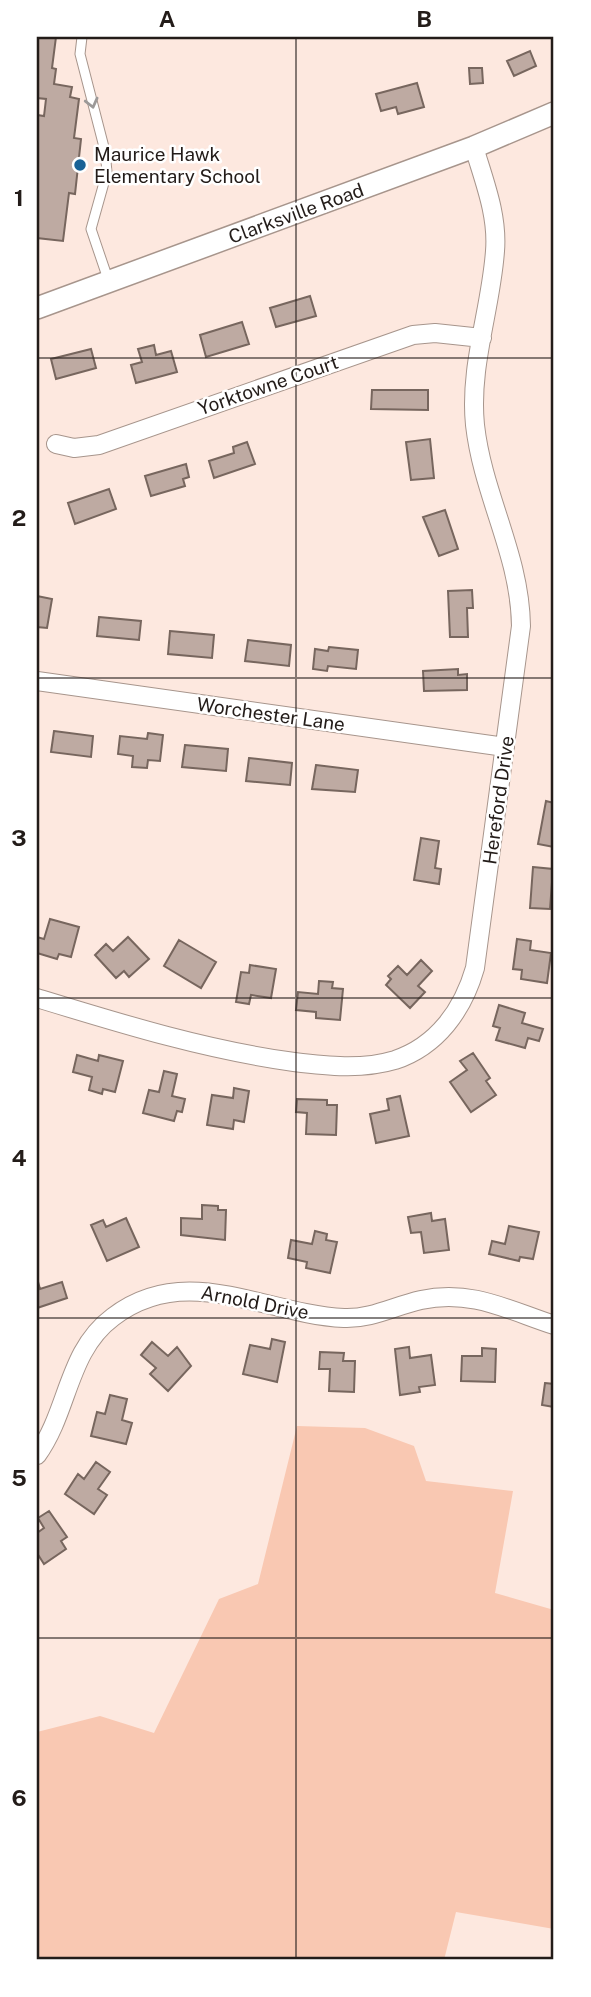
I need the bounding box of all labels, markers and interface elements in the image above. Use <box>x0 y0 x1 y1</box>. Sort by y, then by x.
text: A <box>159 5 176 32</box>
text: B <box>416 5 432 32</box>
one-way arrow <box>84 97 98 109</box>
place label: Maurice Hawk Elementary School <box>94 143 261 187</box>
marker: Maurice Hawk Elementary School <box>72 157 88 173</box>
street label: Clarksville Road <box>225 178 367 248</box>
text: 1 <box>14 184 24 211</box>
street label: Yorktowne Court <box>195 351 341 419</box>
text: 2 <box>12 504 26 531</box>
street label: Worchester Lane <box>196 693 346 735</box>
street label: Hereford Drive <box>478 734 518 866</box>
text: 3 <box>11 824 27 851</box>
text: 4 <box>11 1144 27 1171</box>
street label: Arnold Drive <box>199 1281 311 1323</box>
text: 5 <box>11 1464 27 1491</box>
text: 6 <box>11 1784 27 1811</box>

